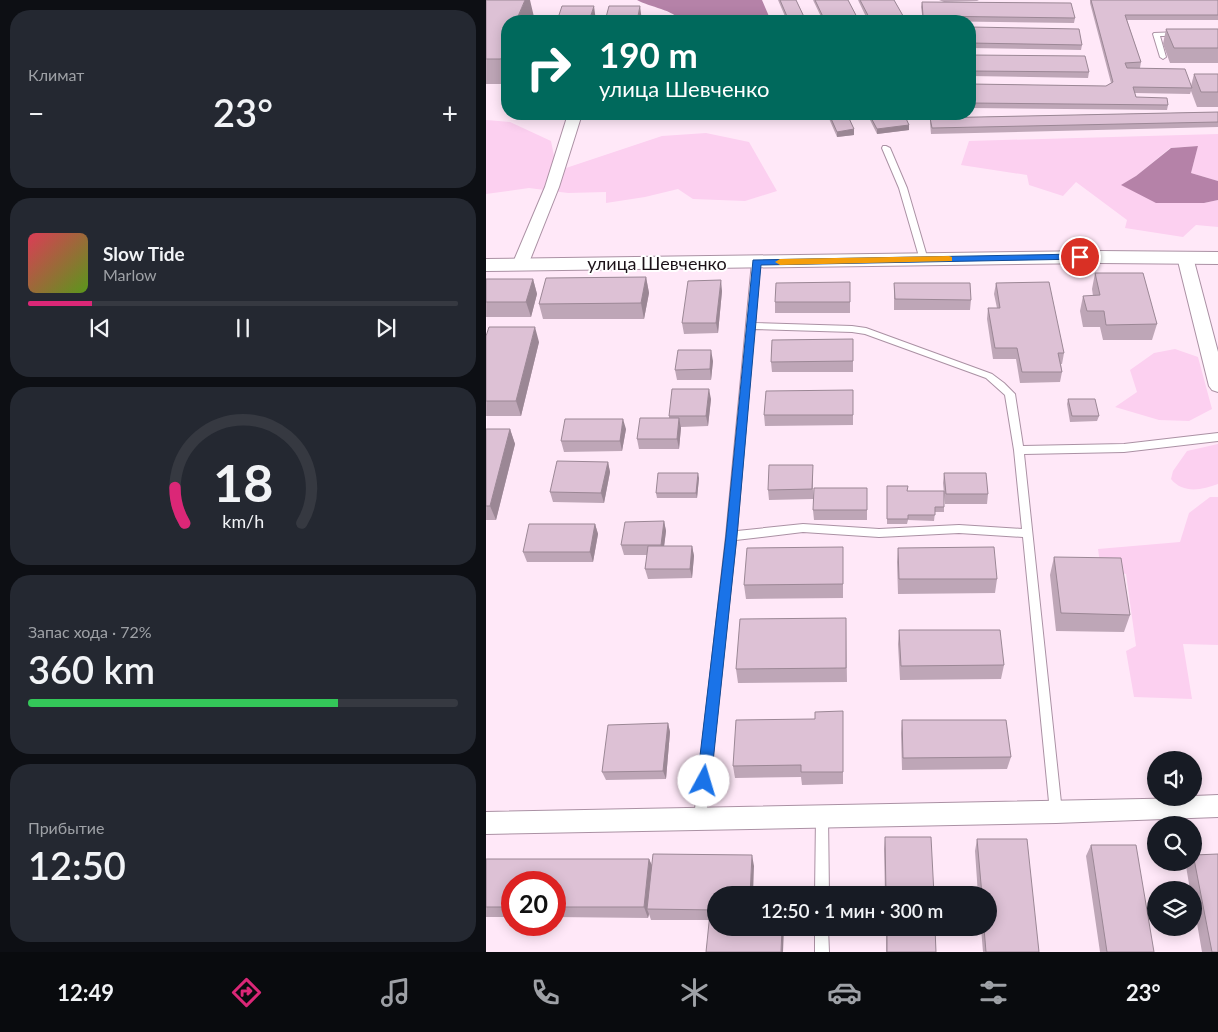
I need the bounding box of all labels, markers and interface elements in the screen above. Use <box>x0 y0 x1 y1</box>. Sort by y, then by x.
text: 190 m <box>599 33 698 75</box>
icon: right <box>516 35 581 100</box>
text: Климат <box>28 65 84 84</box>
text: улица Шевченко <box>599 75 769 102</box>
text: 23° <box>213 89 273 135</box>
text: − <box>28 96 44 130</box>
text: + <box>442 96 458 130</box>
pin <box>1059 236 1101 278</box>
text: Slow Tide <box>103 242 185 265</box>
icon: arrive <box>1066 243 1094 271</box>
street label: улица Шевченко <box>587 252 727 274</box>
text: Marlow <box>103 265 157 284</box>
icon: previous <box>86 314 114 342</box>
icon: pause <box>229 314 257 342</box>
icon: next <box>372 314 400 342</box>
text: 18 <box>213 451 273 513</box>
text: km/h <box>222 510 264 532</box>
text: Запас хода · 72% <box>28 622 152 641</box>
text: 360 km <box>28 646 155 692</box>
map controls <box>1147 751 1202 936</box>
button: sound <box>1147 751 1202 806</box>
position arrow <box>677 754 729 806</box>
button: search <box>1147 816 1202 871</box>
text: Прибытие <box>28 818 104 837</box>
text: 12:50 <box>28 842 126 888</box>
speed limit sign: 20 <box>501 871 566 936</box>
button: layers <box>1147 881 1202 936</box>
text: 12:50 · 1 мин · 300 m <box>761 899 943 922</box>
icon: directions <box>229 975 264 1010</box>
icon: music <box>378 975 413 1010</box>
icon: phone <box>528 975 563 1010</box>
icon: climate <box>677 975 712 1010</box>
icon: car <box>827 975 862 1010</box>
icon: filters <box>976 975 1011 1010</box>
text: 12:49 <box>57 979 114 1006</box>
text: 23° <box>1126 979 1161 1006</box>

